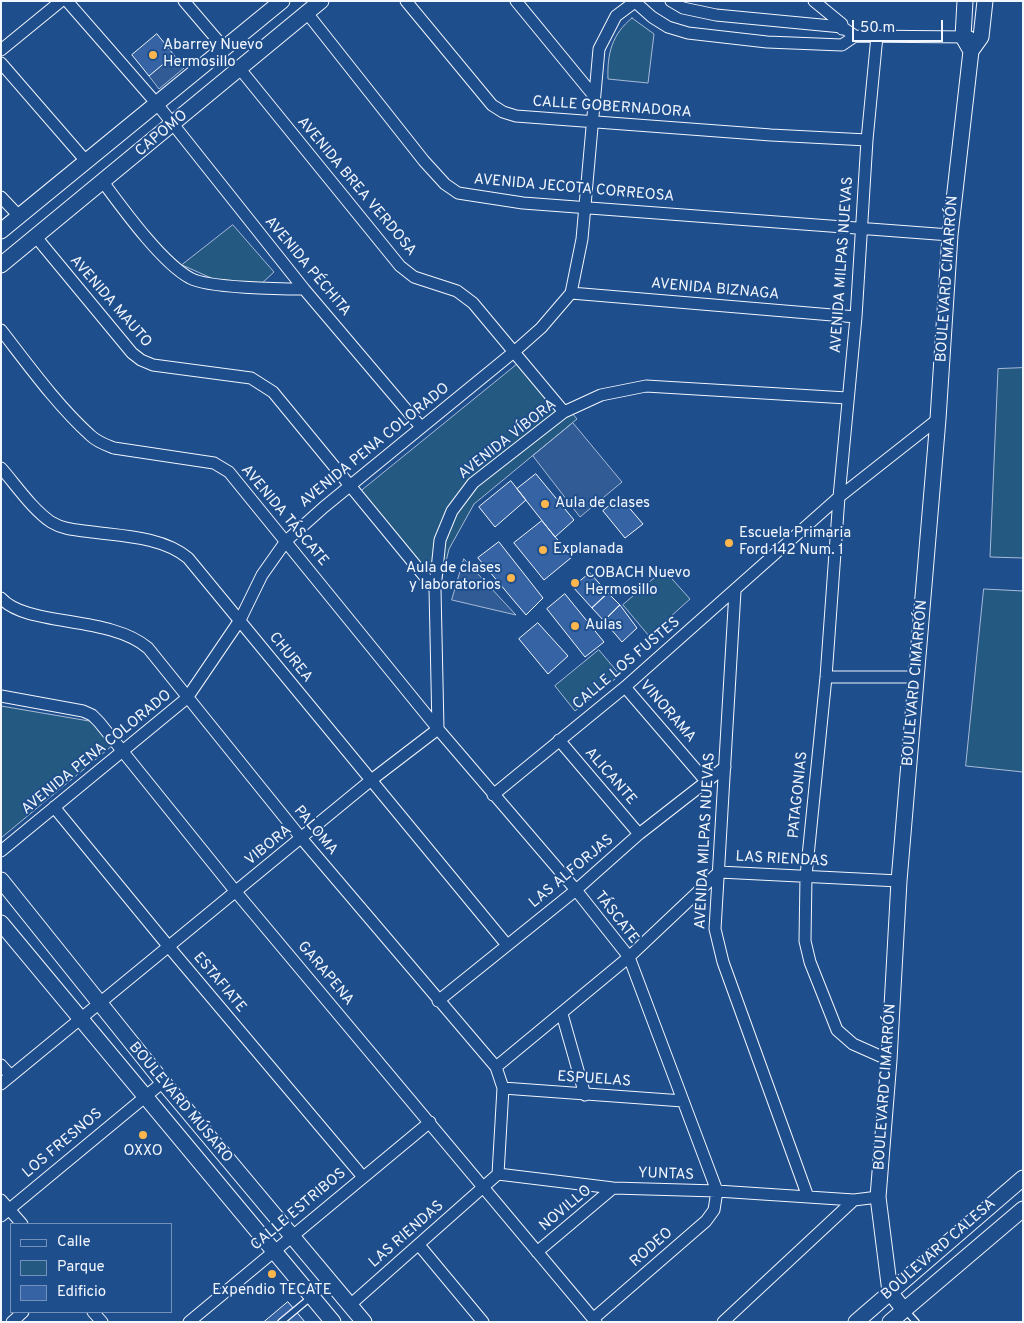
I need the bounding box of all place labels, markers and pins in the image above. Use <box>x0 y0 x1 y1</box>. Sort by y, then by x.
place label: Abarrey Nuevo Hermosillo <box>163 37 263 72</box>
marker: Abarrey Nuevo Hermosillo <box>147 49 159 61</box>
place label: Aula de clases <box>555 495 650 513</box>
marker: Aula de clases <box>539 498 551 510</box>
place label: Escuela Primaria Ford 142 Num. 1 <box>739 525 851 560</box>
marker: Escuela Primaria Ford 142 Num. 1 <box>723 537 735 549</box>
place label: Explanada <box>553 541 623 559</box>
marker: Explanada <box>537 544 549 556</box>
place label: Aula de clases y laboratorios <box>406 560 501 595</box>
place label: COBACH Nuevo Hermosillo <box>585 565 691 600</box>
marker: Aula de clases y laboratorios <box>505 572 517 584</box>
marker: COBACH Nuevo Hermosillo <box>569 577 581 589</box>
place label: Aulas <box>585 617 622 635</box>
marker: Aulas <box>569 620 581 632</box>
marker: OXXO <box>137 1129 149 1141</box>
place label: OXXO <box>123 1143 163 1161</box>
marker: Expendio TECATE <box>266 1268 278 1280</box>
place label: Expendio TECATE <box>212 1282 332 1300</box>

